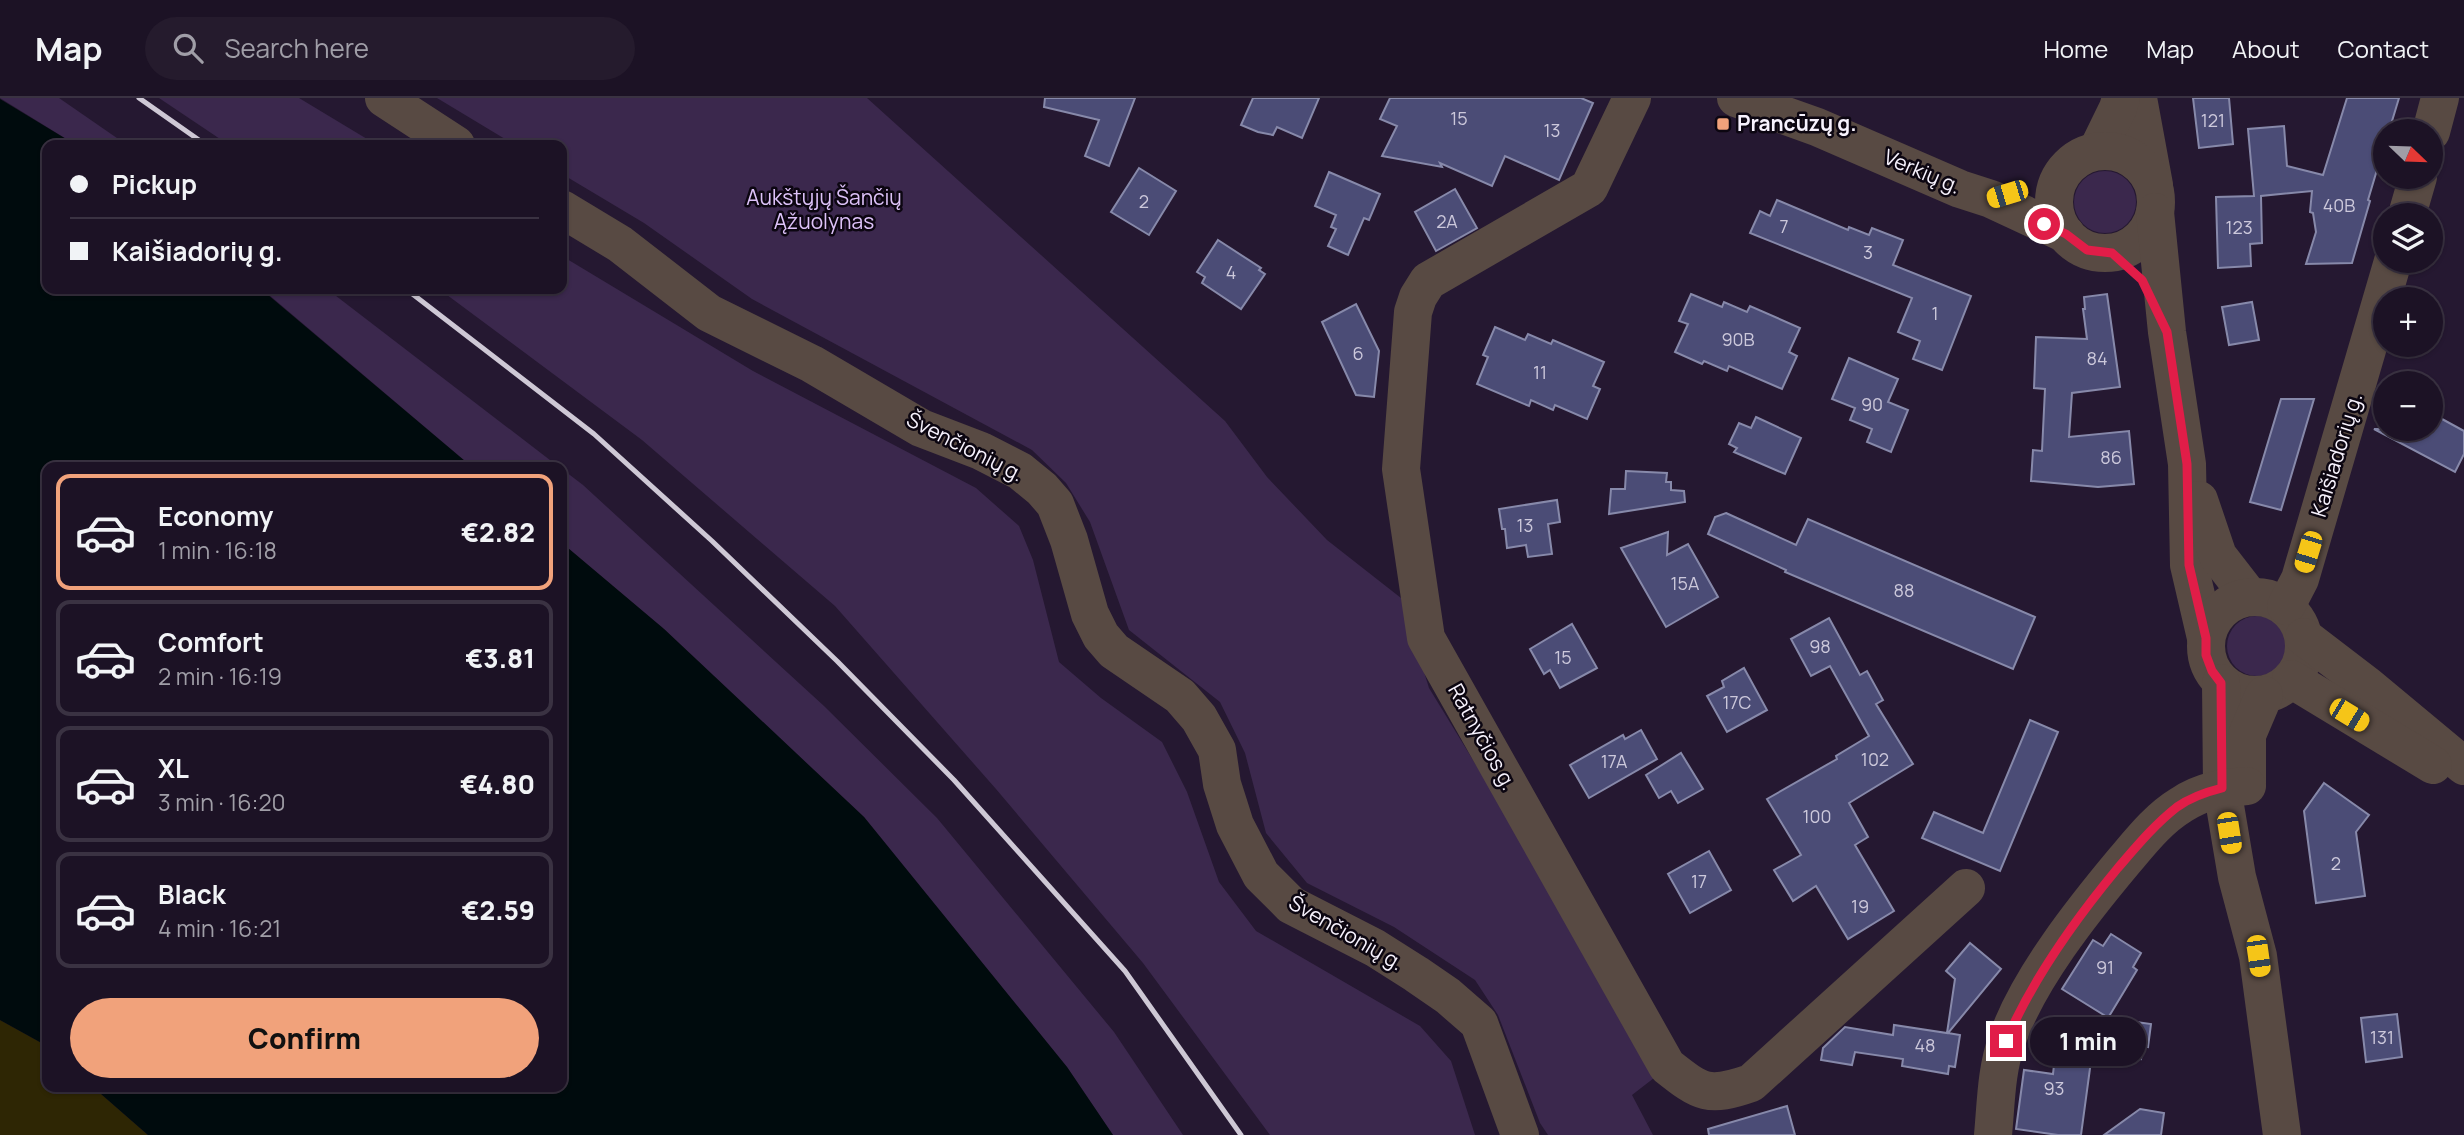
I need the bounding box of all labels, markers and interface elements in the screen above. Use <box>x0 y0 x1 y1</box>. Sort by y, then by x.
search box <box>145 17 635 80</box>
text: Map <box>35 26 103 71</box>
icon: search <box>169 29 207 67</box>
text: Search here <box>225 30 369 66</box>
text: Home <box>2043 32 2108 65</box>
text: Map <box>2146 32 2194 65</box>
text: About <box>2232 32 2300 65</box>
text: Contact <box>2338 32 2429 65</box>
house number: 15 <box>1450 106 1468 130</box>
house number: 121 <box>2201 108 2225 132</box>
place label: Prancūzų g. <box>1737 109 1857 137</box>
marker: Prancūzų g. <box>1715 116 1731 132</box>
house number: 13 <box>1544 118 1560 142</box>
north arrow <box>2373 119 2443 189</box>
map controls <box>2373 119 2443 441</box>
street label: Verkių g. <box>1880 142 1965 200</box>
text: Pickup <box>112 166 197 202</box>
car <box>1984 178 2031 210</box>
park label: Aukštųjų Šančių Ąžuolynas <box>746 183 902 235</box>
house number: 2 <box>1139 189 1149 213</box>
house number: 40B <box>2323 193 2355 217</box>
button: layers <box>2373 203 2443 273</box>
route start <box>2028 208 2060 240</box>
house number: 2A <box>1436 209 1458 233</box>
house number: 7 <box>1779 214 1789 238</box>
house number: 123 <box>2225 215 2253 239</box>
text: Kaišiadorių g. <box>112 233 283 269</box>
house number: 3 <box>1863 240 1873 264</box>
house number: 4 <box>1226 260 1236 284</box>
button: + <box>2373 287 2443 357</box>
house number: 1 <box>1931 301 1939 325</box>
house number: 90B <box>1721 327 1755 351</box>
house number: 6 <box>1352 341 1364 365</box>
house number: 84 <box>2086 346 2108 370</box>
house number: 11 <box>1533 360 1547 384</box>
button: − <box>2373 371 2443 441</box>
street label: Kaišiadorių g. <box>2304 389 2368 520</box>
house number: 90 <box>1861 392 1883 416</box>
street label: Švenčionių g. <box>902 405 1029 488</box>
house number: 86 <box>2100 445 2122 469</box>
text: Economy <box>158 498 273 534</box>
icon: car <box>74 501 137 564</box>
house number: 13 <box>1517 513 1533 537</box>
text: €2.82 <box>461 514 535 550</box>
car <box>2292 529 2325 575</box>
text: 1 min · 16:18 <box>158 534 277 566</box>
house number: 15A <box>1671 571 1700 595</box>
house number: 88 <box>1894 578 1914 602</box>
text: Comfort <box>158 624 264 660</box>
icon: car <box>74 627 137 690</box>
house number: 98 <box>1809 634 1831 658</box>
text: €3.81 <box>465 640 535 676</box>
house number: 15 <box>1554 645 1572 669</box>
text: 2 min · 16:19 <box>158 660 282 692</box>
street label: Ratnyčios g. <box>1442 678 1524 795</box>
house number: 17C <box>1723 690 1752 714</box>
car <box>2326 695 2373 735</box>
house number: 102 <box>1861 747 1889 771</box>
house number: 17A <box>1601 749 1628 773</box>
text: XL <box>158 750 189 786</box>
icon: car <box>74 753 137 816</box>
text: €4.80 <box>460 766 535 802</box>
text: 3 min · 16:20 <box>158 786 286 818</box>
house number: 100 <box>1803 804 1831 828</box>
car <box>2216 811 2243 855</box>
house number: 2 <box>2331 851 2341 875</box>
house number: 17 <box>1691 869 1707 893</box>
text: Black <box>158 876 226 912</box>
icon: car <box>74 879 137 942</box>
street label: Švenčionių g. <box>1284 888 1409 976</box>
text: €2.59 <box>461 892 535 928</box>
house number: 19 <box>1851 894 1869 918</box>
text: 4 min · 16:21 <box>158 912 281 944</box>
car <box>2245 934 2272 978</box>
house number: 91 <box>2096 955 2114 979</box>
button: Confirm <box>70 998 539 1078</box>
callout: 1 min <box>2030 1016 2146 1066</box>
route end <box>1990 1025 2022 1057</box>
text: 1 min <box>2059 1025 2117 1057</box>
house number: 131 <box>2370 1025 2394 1049</box>
house number: 48 <box>1914 1033 1936 1057</box>
house number: 93 <box>2043 1076 2065 1100</box>

